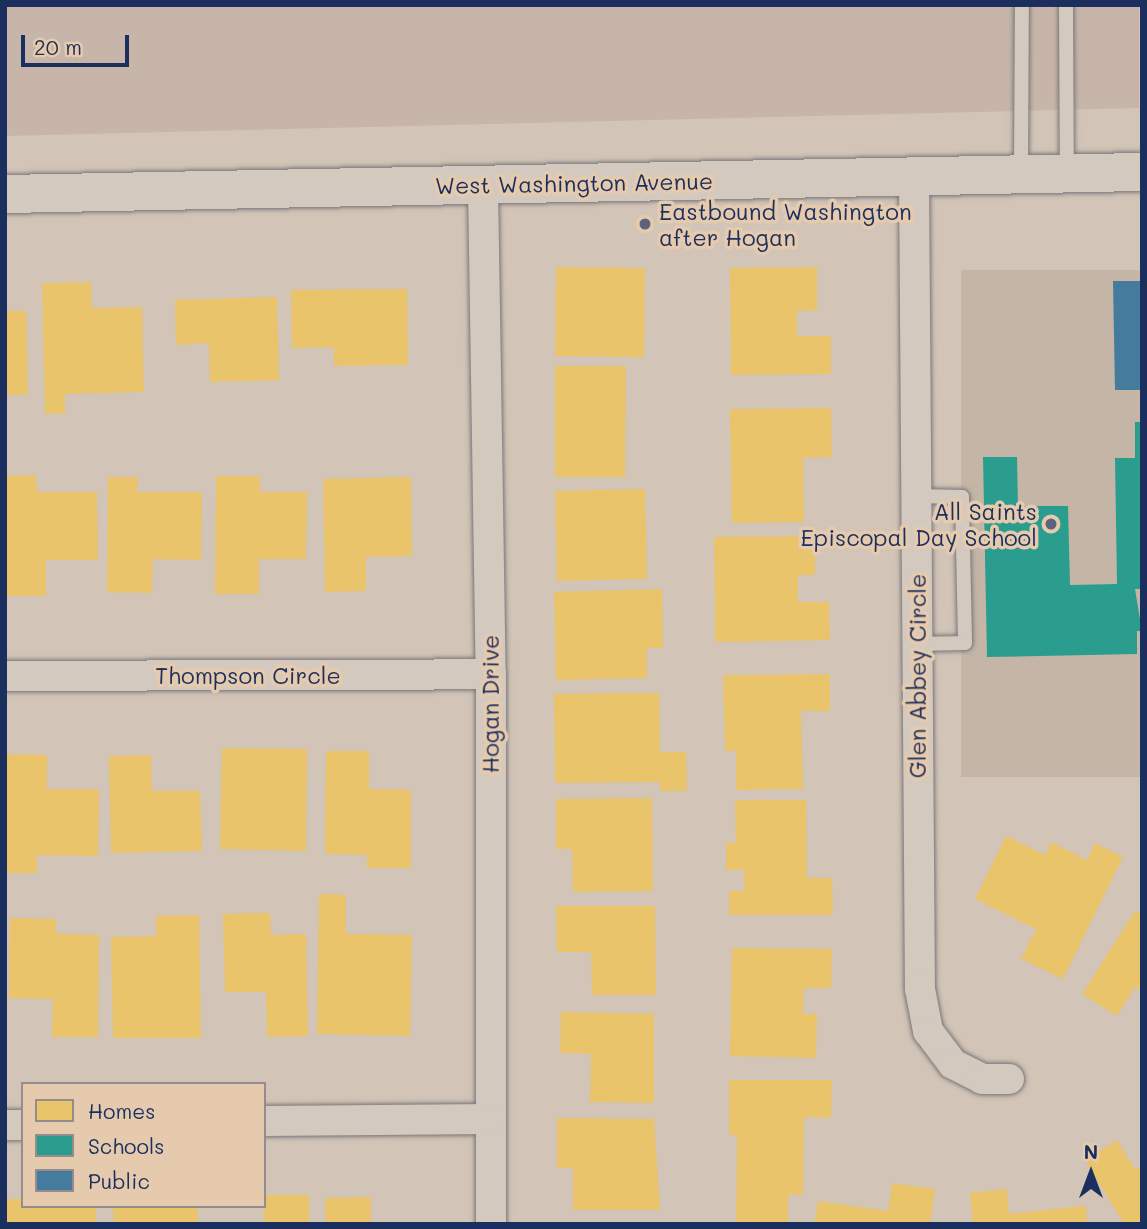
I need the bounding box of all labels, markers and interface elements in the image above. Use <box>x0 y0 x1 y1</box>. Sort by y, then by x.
scale bar <box>24 21 133 65</box>
text: 20 m <box>34 33 82 60</box>
street label: West Washington Avenue <box>435 167 713 199</box>
place label: Eastbound Washington after Hogan <box>659 197 912 251</box>
marker: Eastbound Washington after Hogan <box>637 216 653 232</box>
place label: All Saints Episcopal Day School <box>801 497 1037 551</box>
marker: All Saints Episcopal Day School <box>1043 516 1059 532</box>
street label: Glen Abbey Circle <box>903 574 931 778</box>
street label: Hogan Drive <box>476 635 504 773</box>
street label: Thompson Circle <box>155 661 341 689</box>
legend <box>21 1082 266 1208</box>
text: Homes <box>88 1097 155 1124</box>
text: Schools <box>88 1132 164 1159</box>
north arrow <box>1056 1138 1126 1208</box>
text: N <box>1084 1139 1098 1164</box>
text: Public <box>88 1167 150 1194</box>

